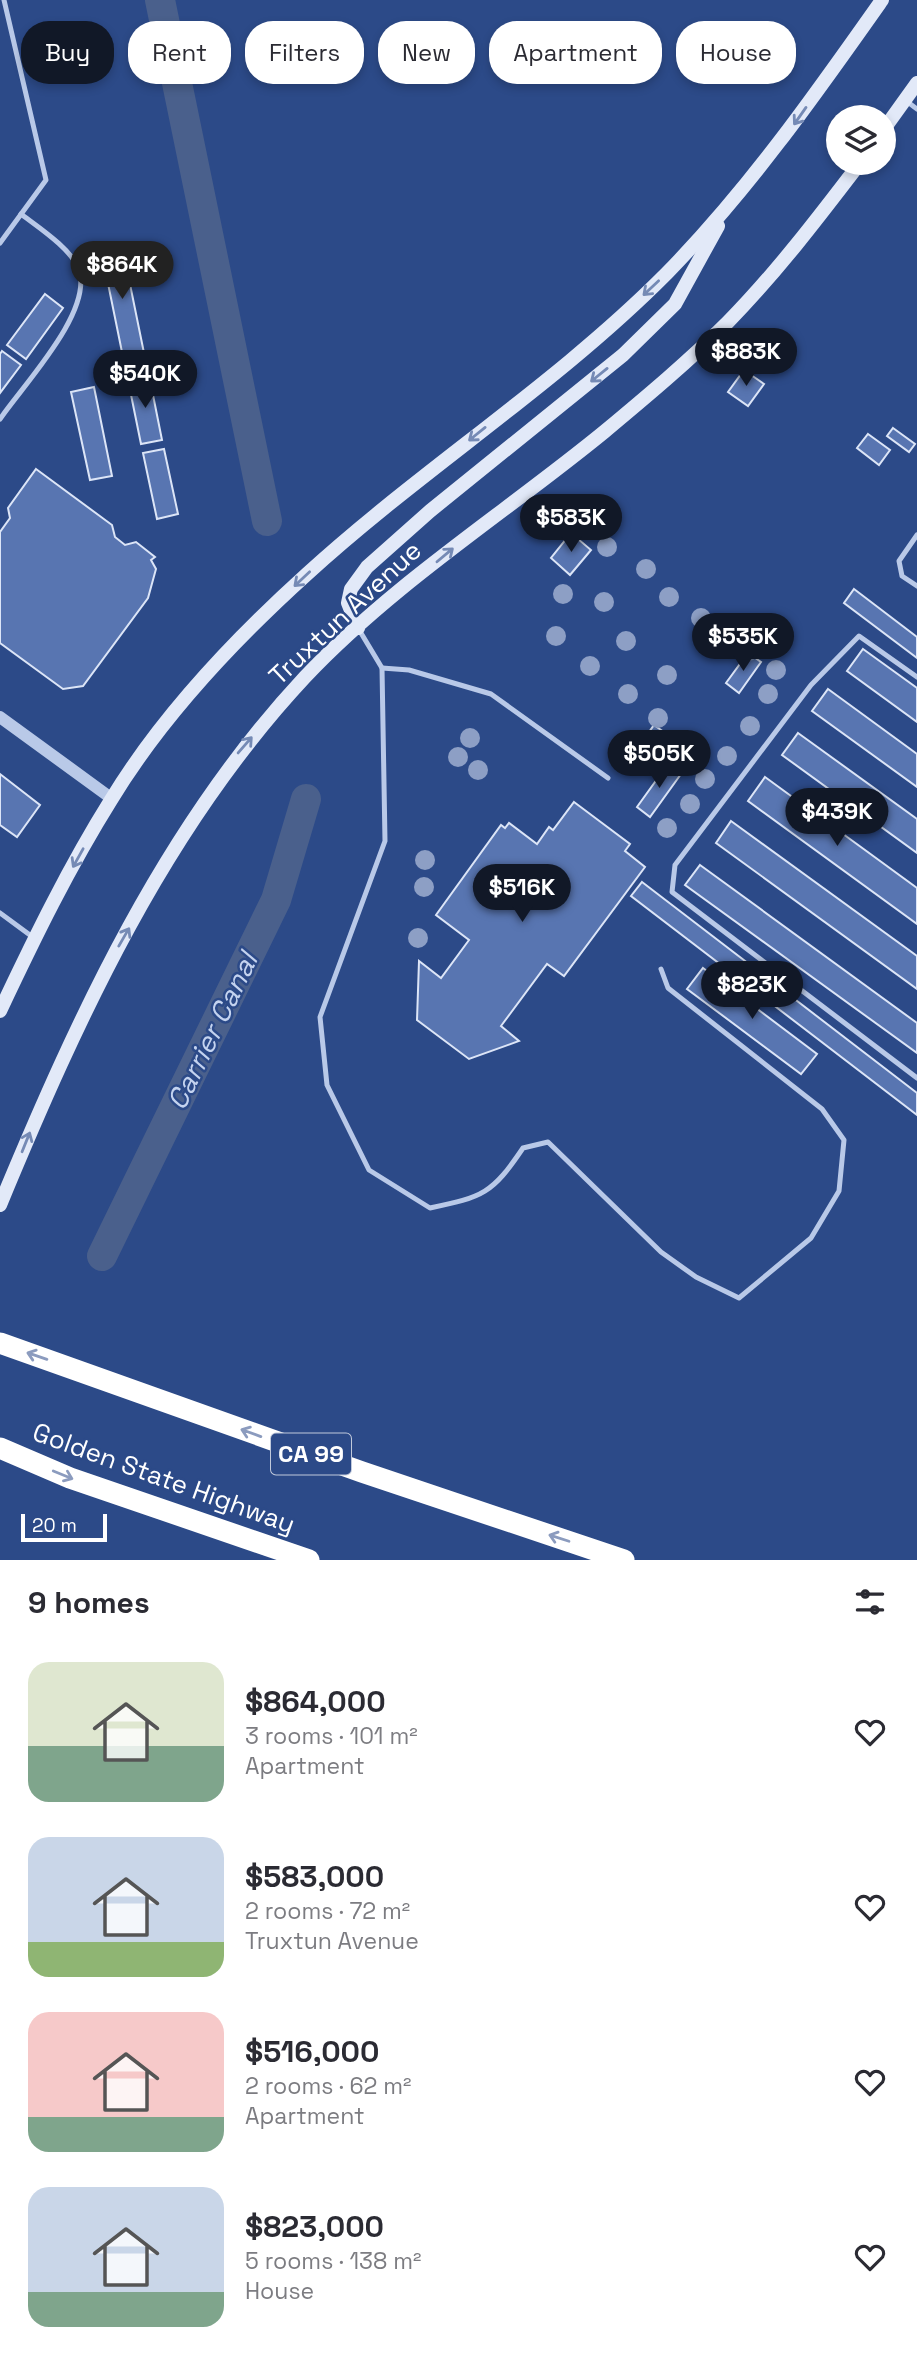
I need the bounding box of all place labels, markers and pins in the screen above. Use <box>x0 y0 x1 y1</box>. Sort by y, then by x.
pin: $864K <box>73 242 171 301</box>
pin: $883K <box>697 328 795 388</box>
pin: $540K <box>96 350 194 410</box>
pin: $583K <box>522 494 620 554</box>
pin: $535K <box>694 614 792 673</box>
pin: $505K <box>610 730 708 790</box>
pin: $439K <box>788 788 886 848</box>
pin: $516K <box>473 864 571 924</box>
pin: $823K <box>703 962 801 1021</box>

